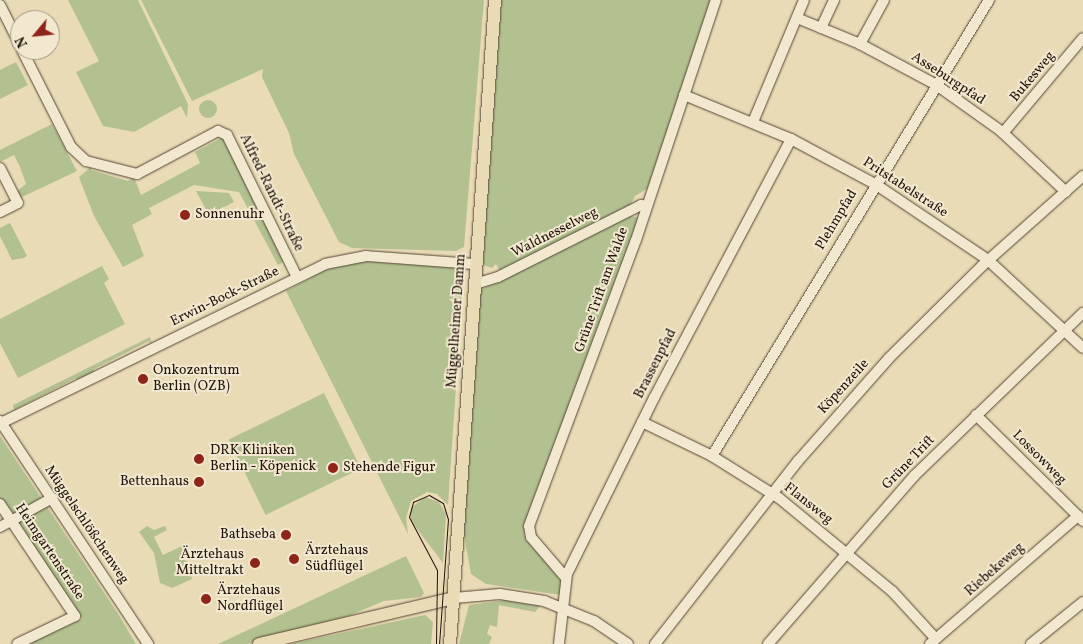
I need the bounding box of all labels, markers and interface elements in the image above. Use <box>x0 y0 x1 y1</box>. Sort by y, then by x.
north arrow <box>10 10 60 60</box>
text: N <box>11 33 33 51</box>
street label: Bukesweg <box>1007 48 1059 106</box>
street label: Asseburgpfad <box>908 49 988 109</box>
street label: Alfred-Randt-Straße <box>235 132 307 254</box>
street label: Pritstabelstraße <box>859 154 951 222</box>
street label: Plehmpfad <box>812 187 862 253</box>
street label: Waldnesselweg <box>509 204 601 262</box>
place label: Sonnenuhr <box>195 207 264 223</box>
marker: Sonnenuhr <box>179 209 191 221</box>
street label: Grüne Trift am Walde <box>571 225 633 355</box>
street label: Müggelheimer Damm <box>444 253 470 389</box>
street label: Erwin-Bock-Straße <box>168 263 282 331</box>
street label: Brassenpfad <box>631 326 681 402</box>
street label: Köpenzeile <box>815 356 873 418</box>
place label: Onkozentrum Berlin (OZB) <box>153 363 240 396</box>
marker: Onkozentrum Berlin (OZB) <box>137 373 149 385</box>
street label: Lossowweg <box>1008 427 1070 489</box>
street label: Grüne Trift <box>879 432 939 494</box>
place label: DRK Kliniken Berlin - Köpenick <box>210 443 317 476</box>
marker: DRK Kliniken Berlin - Köpenick <box>192 452 206 466</box>
place label: Stehende Figur <box>343 460 435 476</box>
marker: Stehende Figur <box>327 462 339 474</box>
street label: Müggelschlößchenweg <box>40 463 132 587</box>
place label: Bettenhaus <box>120 474 189 490</box>
marker: Bettenhaus <box>193 476 205 488</box>
street label: Flansweg <box>780 480 836 528</box>
street label: Heimgartenstraße <box>11 501 87 603</box>
place label: Bathseba <box>220 527 276 543</box>
marker: Bathseba <box>280 529 292 541</box>
street label: Riebekeweg <box>962 540 1028 600</box>
place label: Ärztehaus Südflügel <box>305 543 368 576</box>
place label: Ärztehaus Mitteltrakt <box>176 547 244 580</box>
marker: Ärztehaus Südflügel <box>287 552 301 566</box>
marker: Ärztehaus Mitteltrakt <box>248 556 262 570</box>
place label: Ärztehaus Nordflügel <box>217 583 283 616</box>
marker: Ärztehaus Nordflügel <box>199 592 213 606</box>

